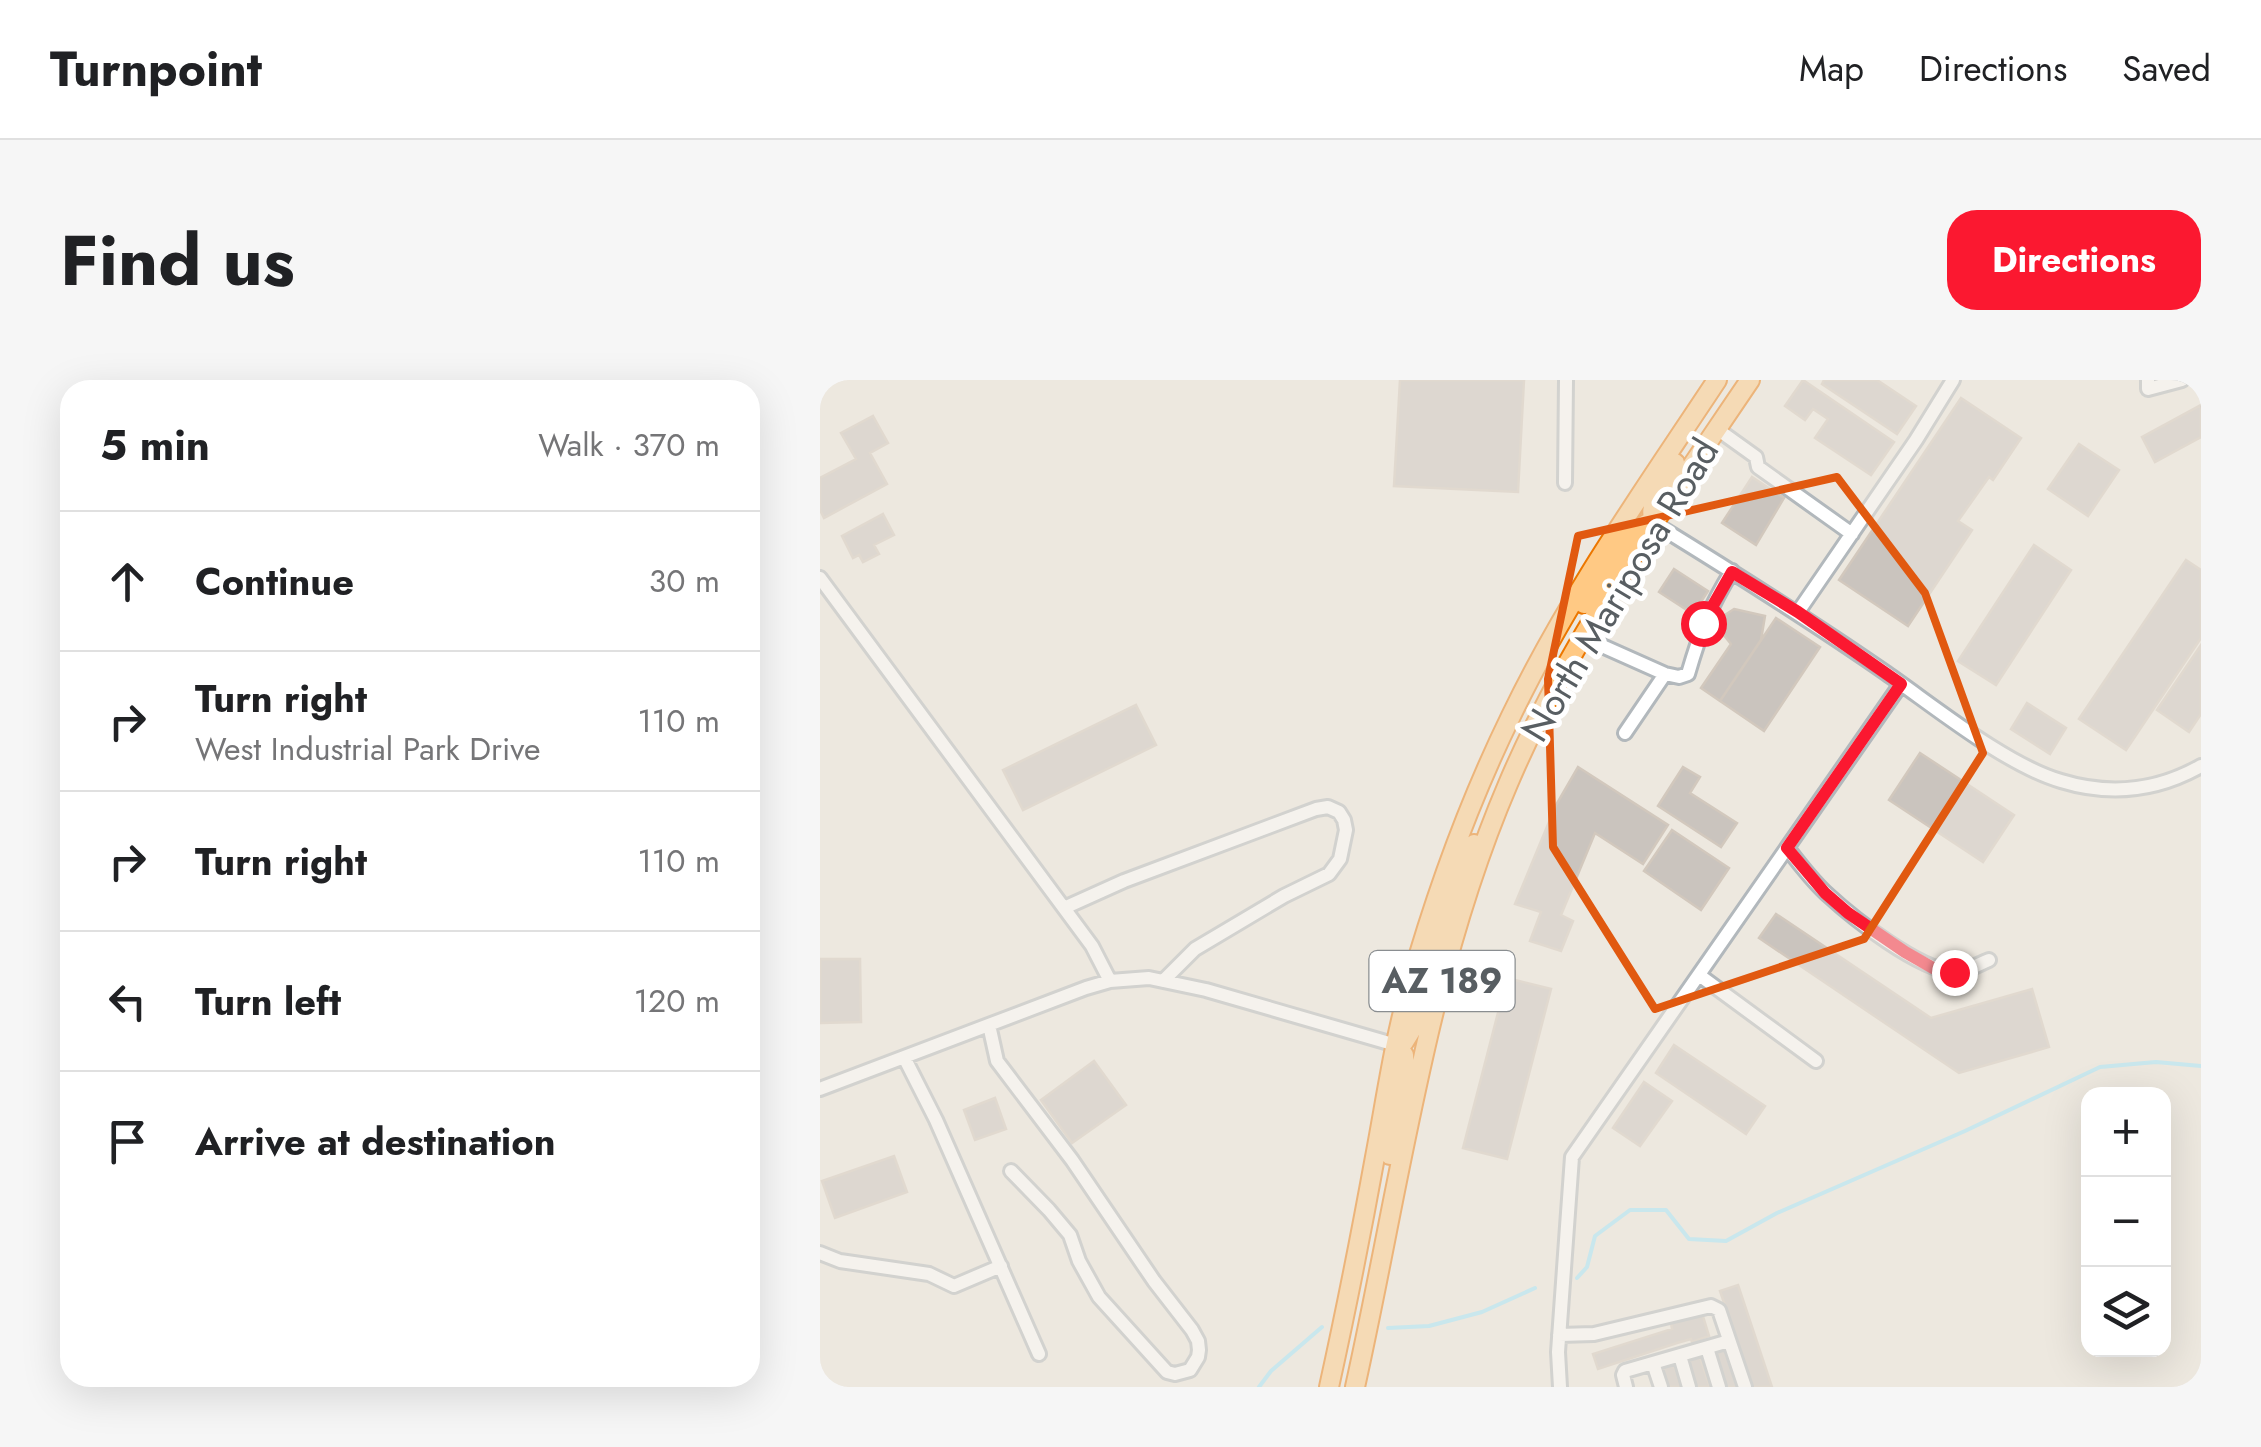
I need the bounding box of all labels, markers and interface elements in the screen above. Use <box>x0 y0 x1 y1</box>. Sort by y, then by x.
text: Turnpoint <box>50 35 262 104</box>
text: Map <box>1799 44 1864 94</box>
text: Directions <box>1919 44 2067 94</box>
text: Saved <box>2122 44 2211 94</box>
text: Find us <box>60 210 295 311</box>
button: Directions <box>1947 210 2201 310</box>
text: 5 min <box>100 415 210 476</box>
text: Walk · 370 m <box>538 422 720 468</box>
street label: North Mariposa Road <box>1507 428 1732 752</box>
icon: ahead <box>100 554 155 609</box>
text: Continue <box>195 554 354 609</box>
text: 30 m <box>649 558 720 604</box>
route start <box>1681 601 1727 647</box>
text: Turn right <box>195 671 367 726</box>
icon: right <box>100 694 155 749</box>
text: 110 m <box>637 698 720 744</box>
text: West Industrial Park Drive <box>195 726 540 772</box>
icon: right <box>100 834 155 889</box>
text: Turn right <box>195 834 367 889</box>
text: 110 m <box>637 838 720 884</box>
route end <box>1932 950 1978 996</box>
road number: AZ 189 <box>1370 951 1514 1011</box>
icon: left <box>100 974 155 1029</box>
text: Turn left <box>195 974 341 1029</box>
text: 120 m <box>634 978 720 1024</box>
map controls <box>2081 1087 2171 1357</box>
button: + <box>2081 1087 2171 1177</box>
icon: arrive <box>100 1114 155 1169</box>
text: Arrive at destination <box>195 1114 556 1169</box>
button: − <box>2081 1177 2171 1267</box>
button: layers <box>2081 1267 2171 1357</box>

